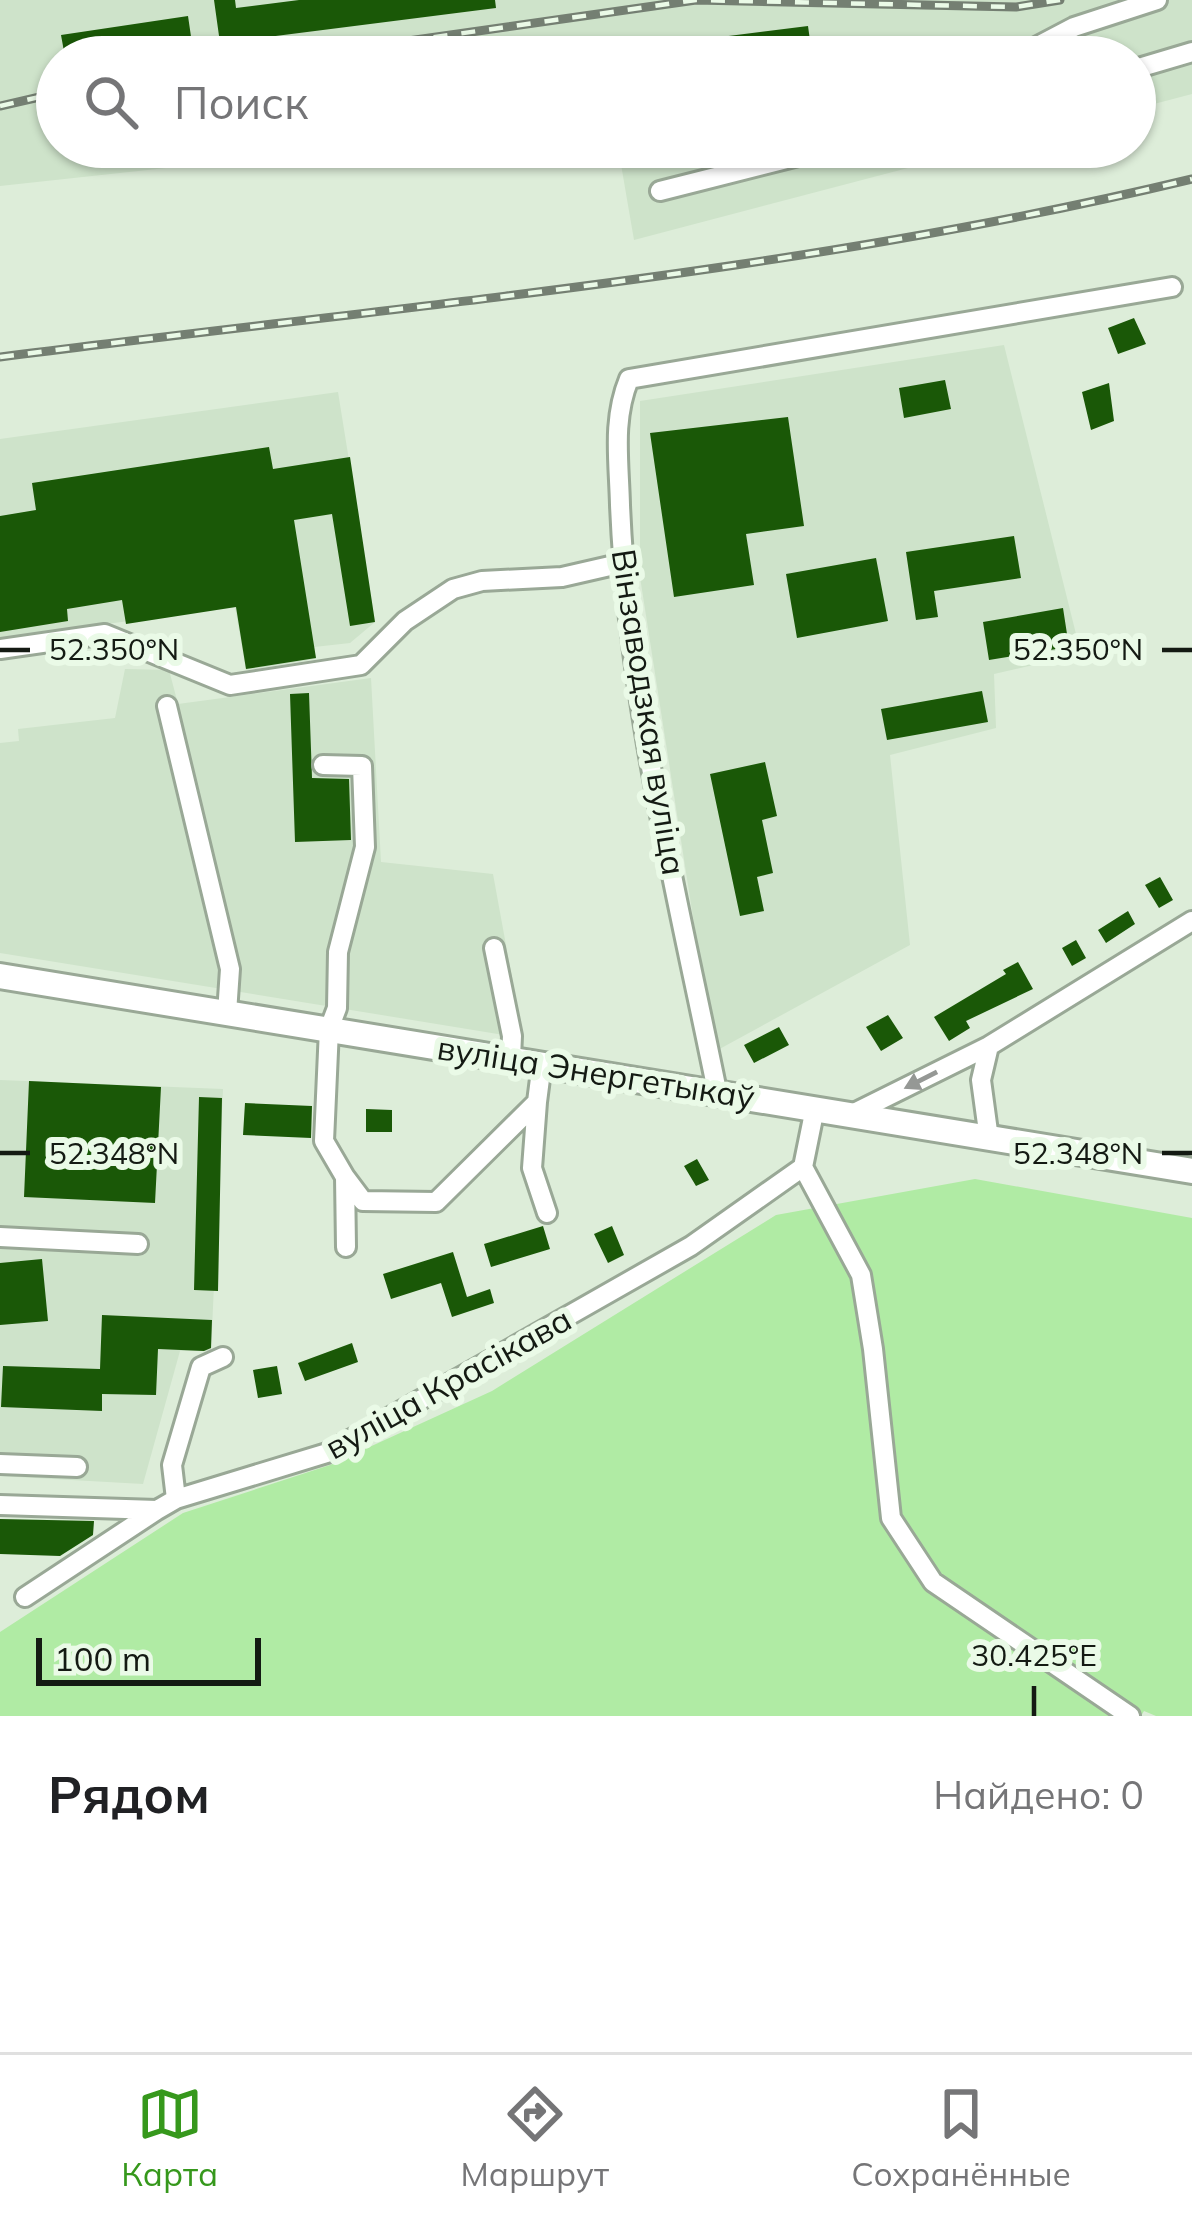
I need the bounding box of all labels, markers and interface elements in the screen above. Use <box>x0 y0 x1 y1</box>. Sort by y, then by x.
search box <box>36 36 1156 168</box>
icon: search <box>78 69 144 135</box>
text: Поиск <box>174 74 308 130</box>
street label: Вінзаводзкая вуліца <box>603 546 696 878</box>
text: 52.350°N <box>49 630 179 668</box>
text: 52.350°N <box>1013 630 1143 668</box>
street label: вуліца Энергетыкаў <box>434 1026 758 1117</box>
one-way arrow <box>904 1070 938 1090</box>
text: 52.348°N <box>49 1134 179 1172</box>
text: 52.348°N <box>1013 1134 1143 1172</box>
street label: вуліца Красікава <box>318 1298 578 1467</box>
scale bar <box>36 1632 261 1685</box>
text: 30.425°E <box>971 1636 1097 1674</box>
text: 100 m <box>54 1638 151 1679</box>
text: Рядом <box>48 1762 210 1826</box>
text: Найдено: 0 <box>933 1770 1144 1819</box>
tab: Карта <box>121 2081 218 2194</box>
tab: Маршрут <box>461 2081 609 2194</box>
tab: Сохранённые <box>851 2081 1071 2194</box>

